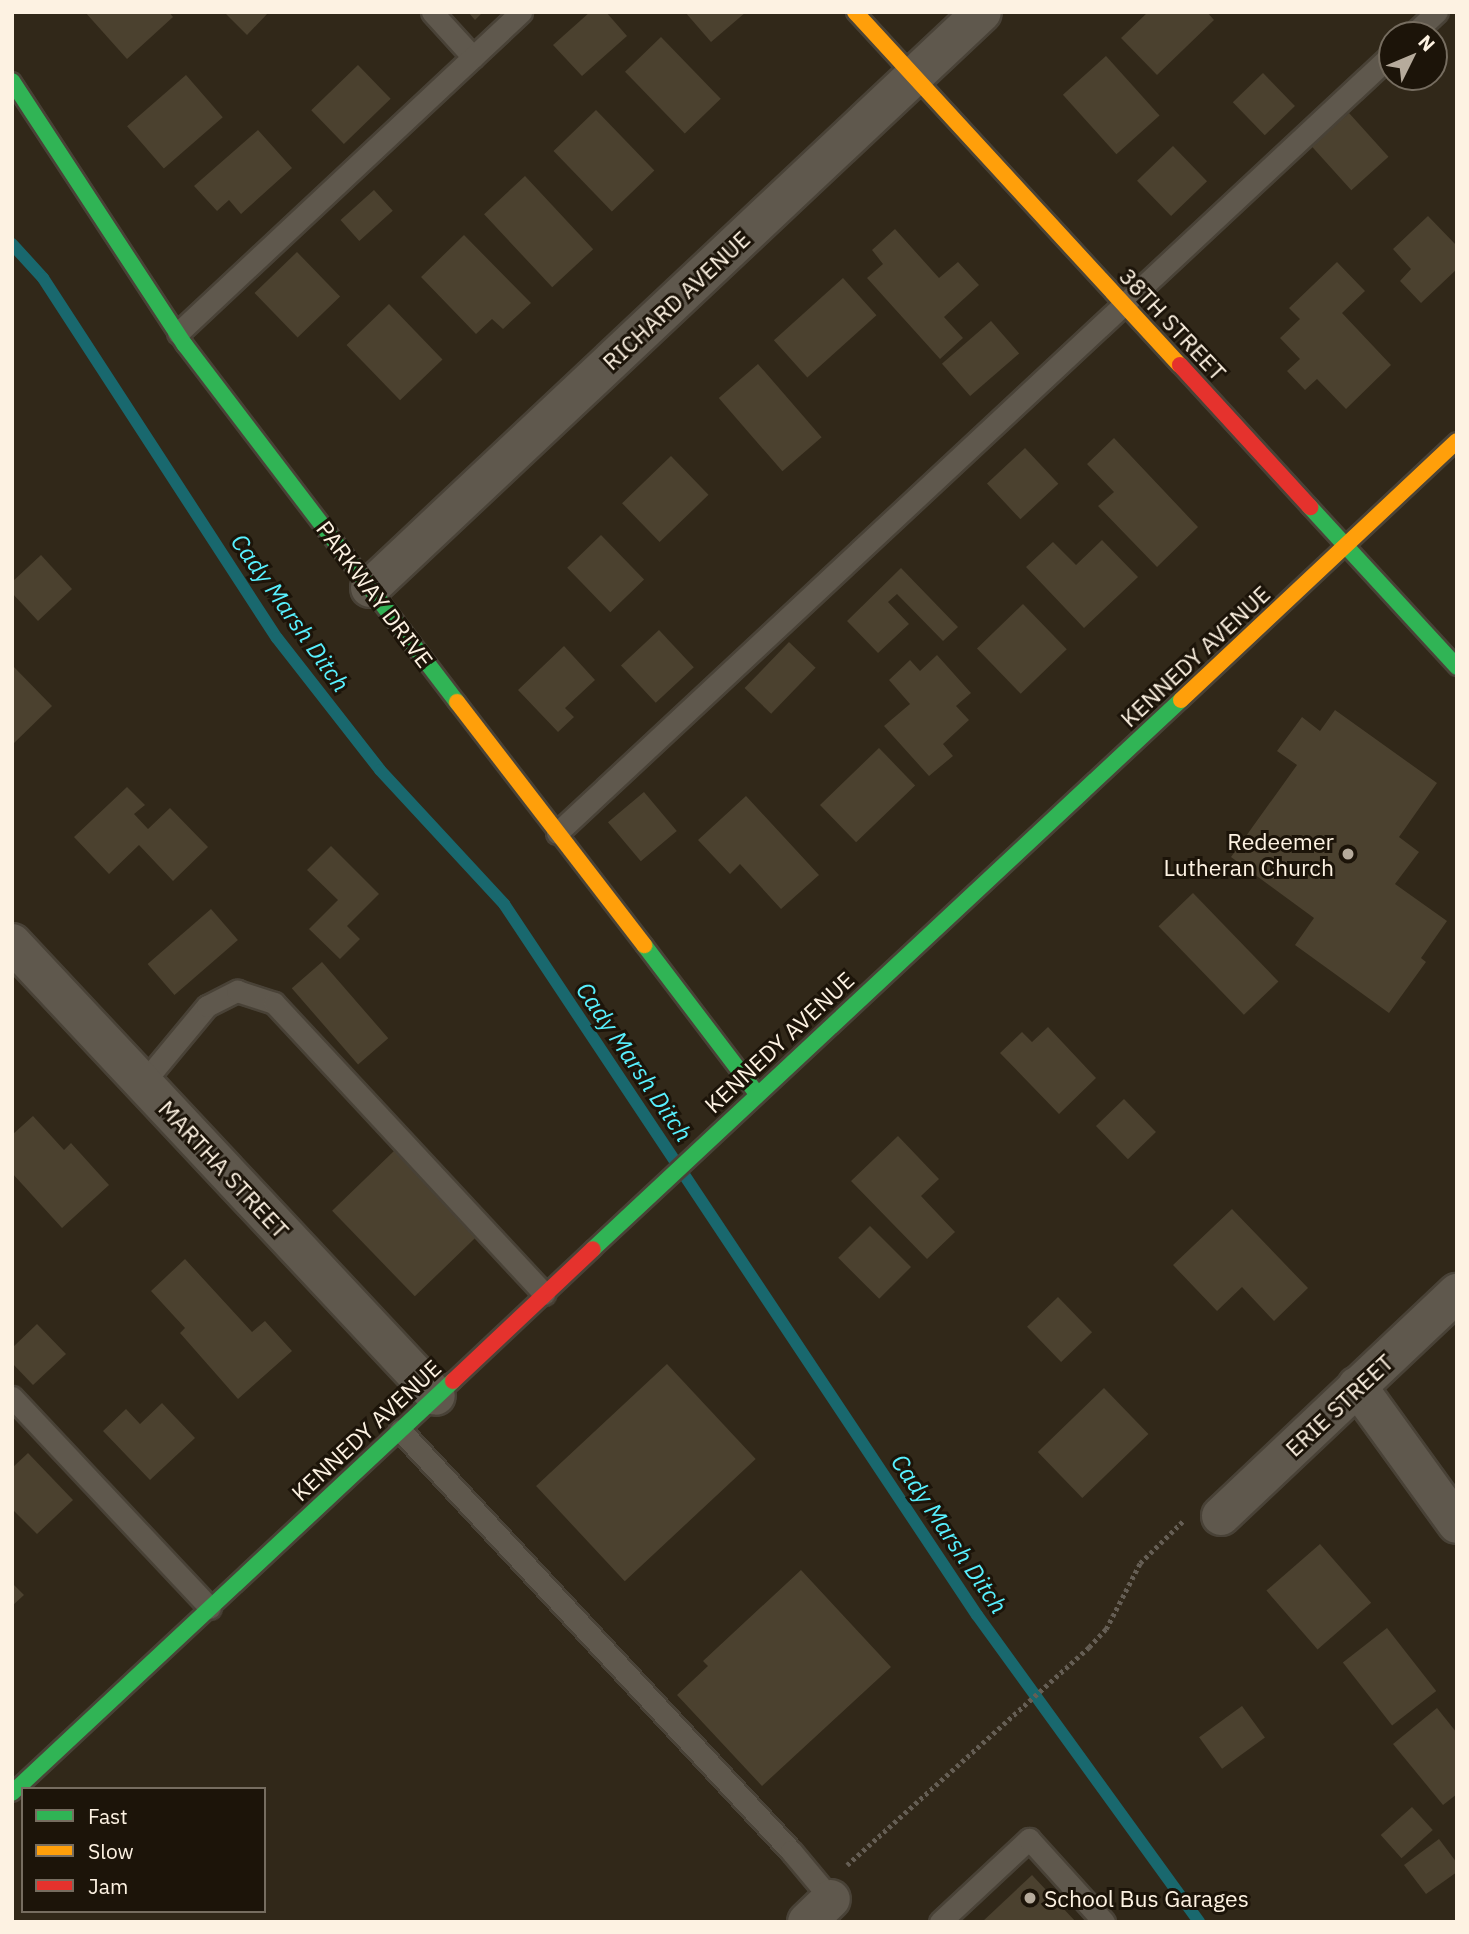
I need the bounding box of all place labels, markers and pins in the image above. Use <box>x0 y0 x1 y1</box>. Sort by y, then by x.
place label: Redeemer Lutheran Church <box>1163 827 1334 881</box>
marker: Redeemer Lutheran Church <box>1340 846 1356 862</box>
place label: School Bus Garages <box>1044 1884 1249 1912</box>
marker: School Bus Garages <box>1022 1890 1038 1906</box>

